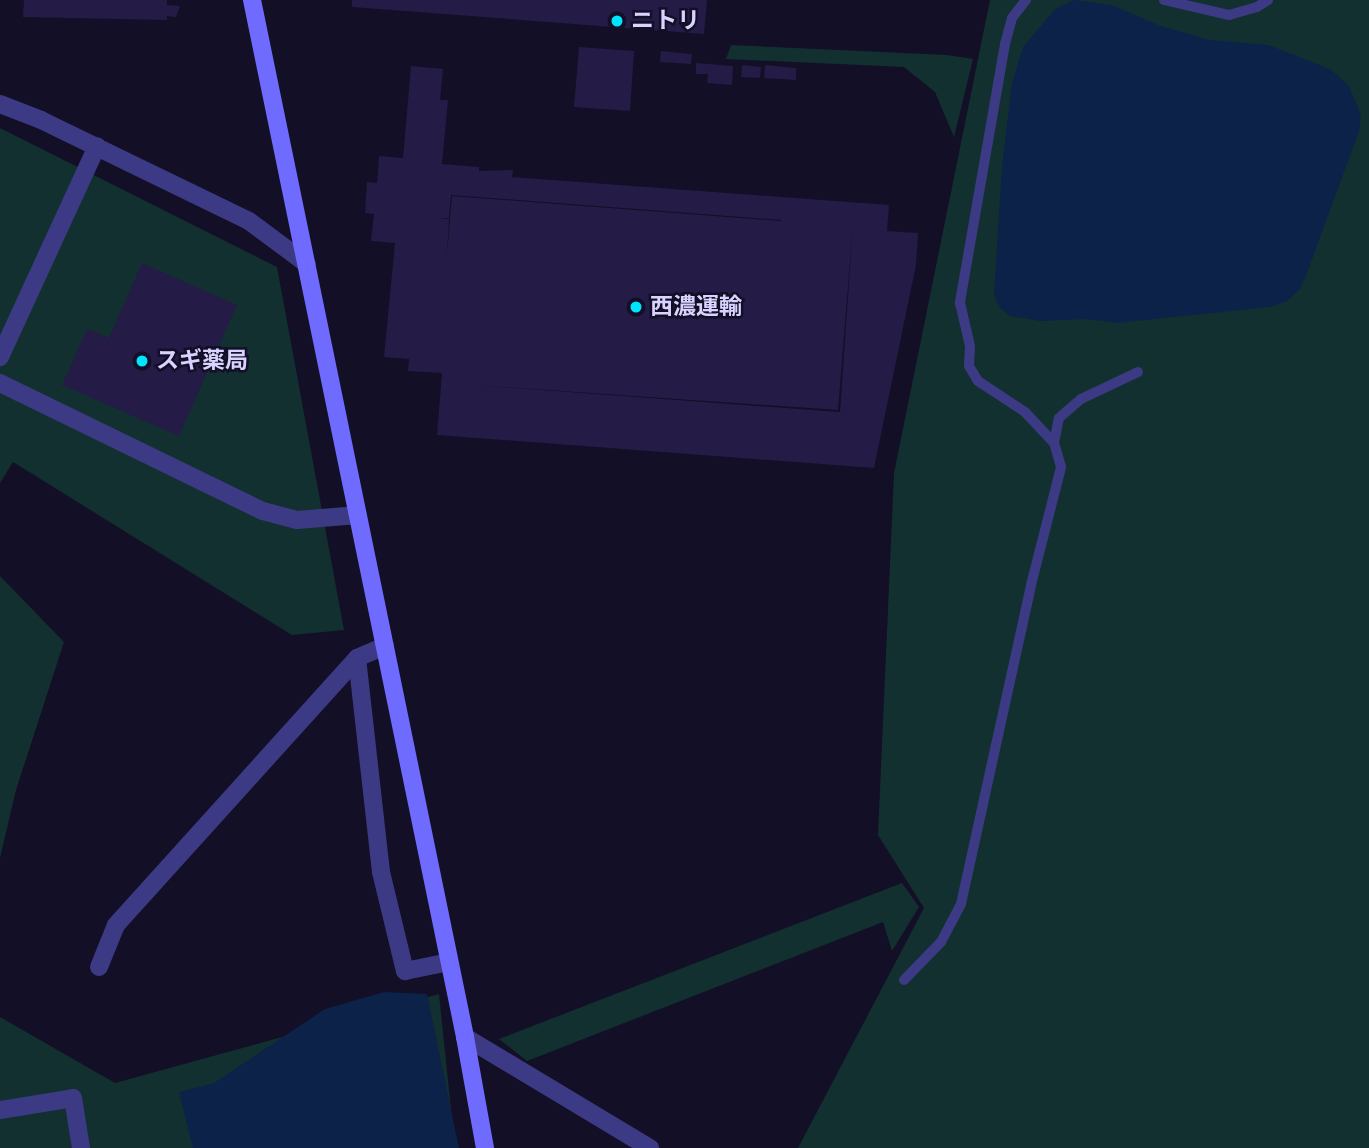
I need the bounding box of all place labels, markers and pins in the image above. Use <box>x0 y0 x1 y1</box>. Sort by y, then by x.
place label: ニトリ <box>631 7 700 35</box>
marker: ニトリ <box>609 13 625 29</box>
place label: 西濃運輸 <box>650 293 742 321</box>
marker: 西濃運輸 <box>628 299 644 315</box>
place label: スギ薬局 <box>156 347 248 375</box>
marker: スギ薬局 <box>134 353 150 369</box>

